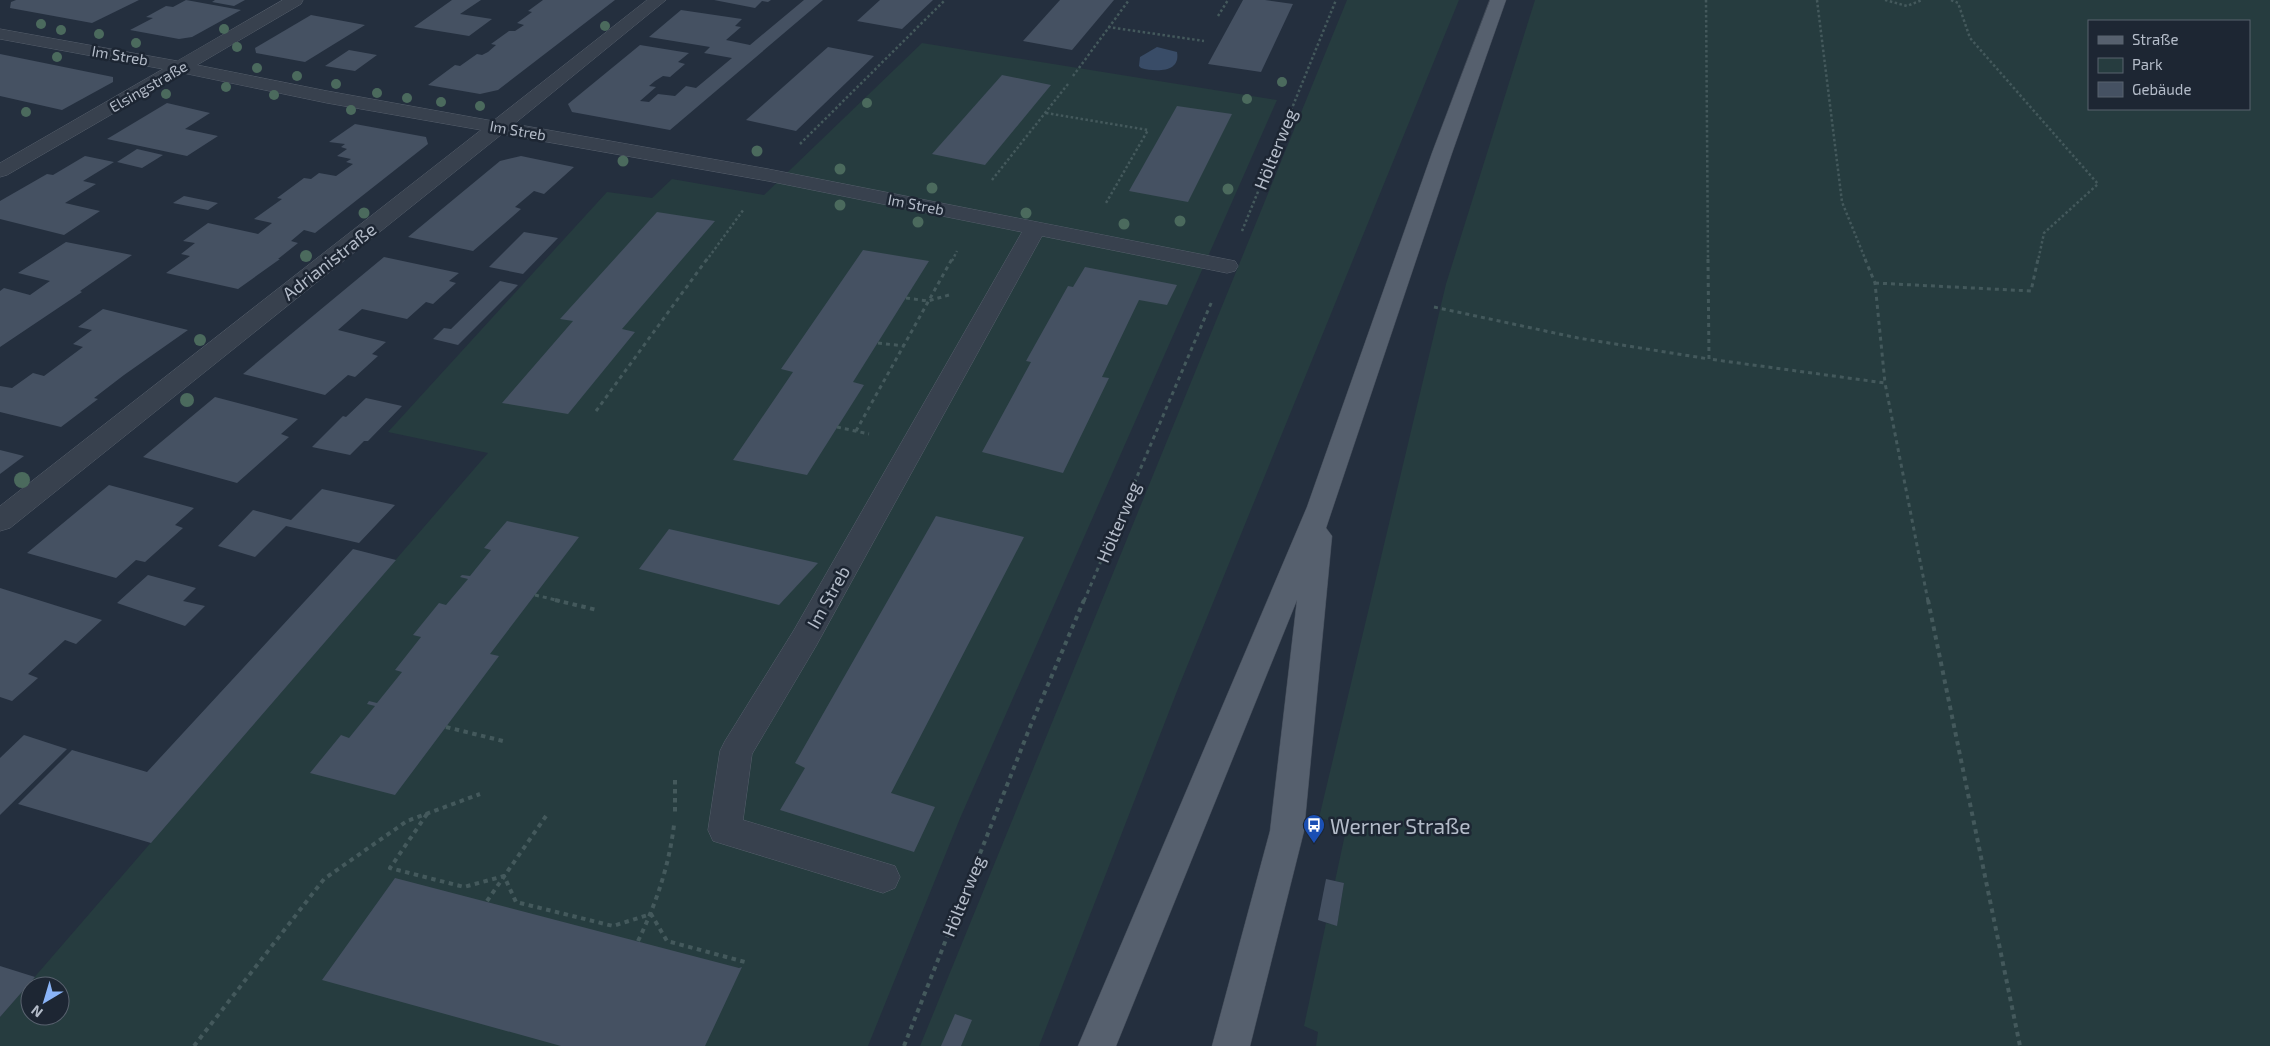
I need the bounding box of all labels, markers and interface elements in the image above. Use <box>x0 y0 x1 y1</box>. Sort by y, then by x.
legend <box>2088 20 2250 110</box>
text: Straße <box>2132 30 2178 48</box>
street label: Im Streb <box>90 41 150 69</box>
text: Park <box>2132 55 2163 73</box>
street label: Elsingstraße <box>106 56 190 116</box>
text: Gebäude <box>2132 80 2191 98</box>
street label: Hölterweg <box>1249 105 1301 193</box>
street label: Im Streb <box>488 116 548 144</box>
street label: Im Streb <box>886 190 946 218</box>
street label: Adrianistraße <box>278 218 380 304</box>
street label: Hölterweg <box>1091 478 1145 566</box>
street label: Im Streb <box>802 562 854 632</box>
bus stop icon: Werner Straße <box>1302 813 1326 844</box>
place label: Werner Straße <box>1330 813 1470 838</box>
street label: Hölterweg <box>937 852 989 940</box>
north arrow <box>20 976 70 1026</box>
text: N <box>27 1002 46 1021</box>

